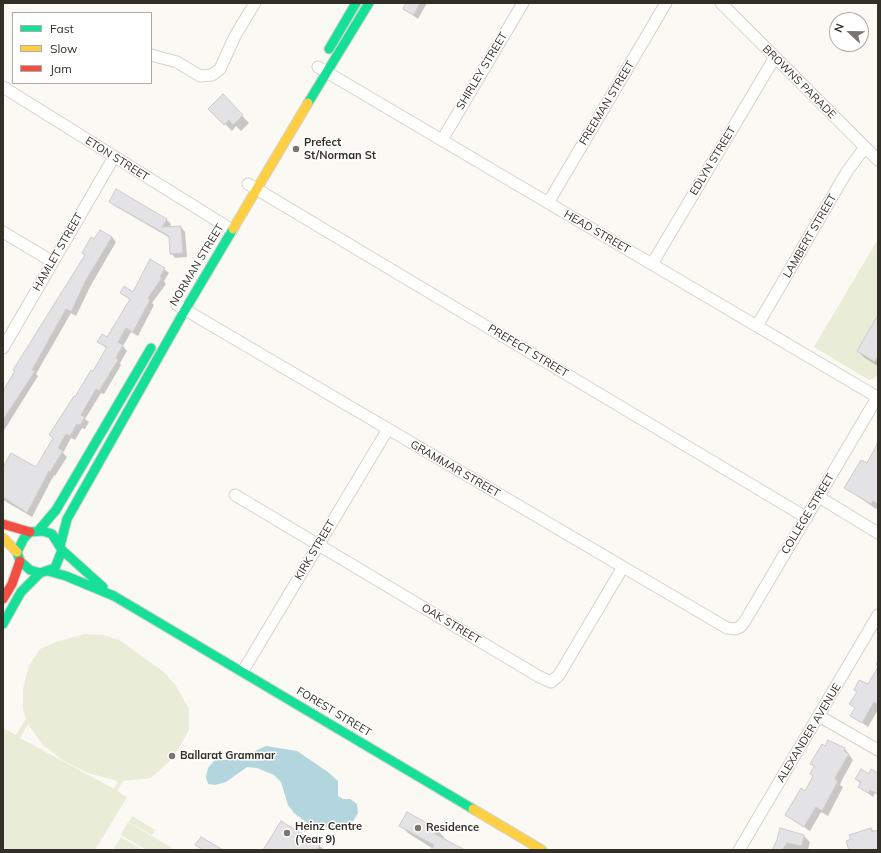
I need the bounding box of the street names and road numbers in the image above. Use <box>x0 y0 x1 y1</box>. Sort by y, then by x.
street label: SHIRLEY STREET <box>454 30 510 112</box>
street label: BROWNS PARADE <box>760 43 838 121</box>
street label: FREEMAN STREET <box>577 59 637 147</box>
street label: EDLYN STREET <box>687 124 739 198</box>
street label: ETON STREET <box>83 134 151 184</box>
street label: LAMBERT STREET <box>781 192 839 280</box>
street label: HEAD STREET <box>562 208 632 256</box>
street label: HAMLET STREET <box>30 211 86 293</box>
street label: NORMAN STREET <box>167 222 227 308</box>
street label: PREFECT STREET <box>486 322 570 380</box>
street label: GRAMMAR STREET <box>408 438 502 500</box>
street label: COLLEGE STREET <box>779 471 837 557</box>
street label: KIRK STREET <box>292 518 338 582</box>
street label: OAK STREET <box>419 601 483 647</box>
street label: ALEXANDER AVENUE <box>774 681 844 785</box>
street label: FOREST STREET <box>294 684 374 740</box>

